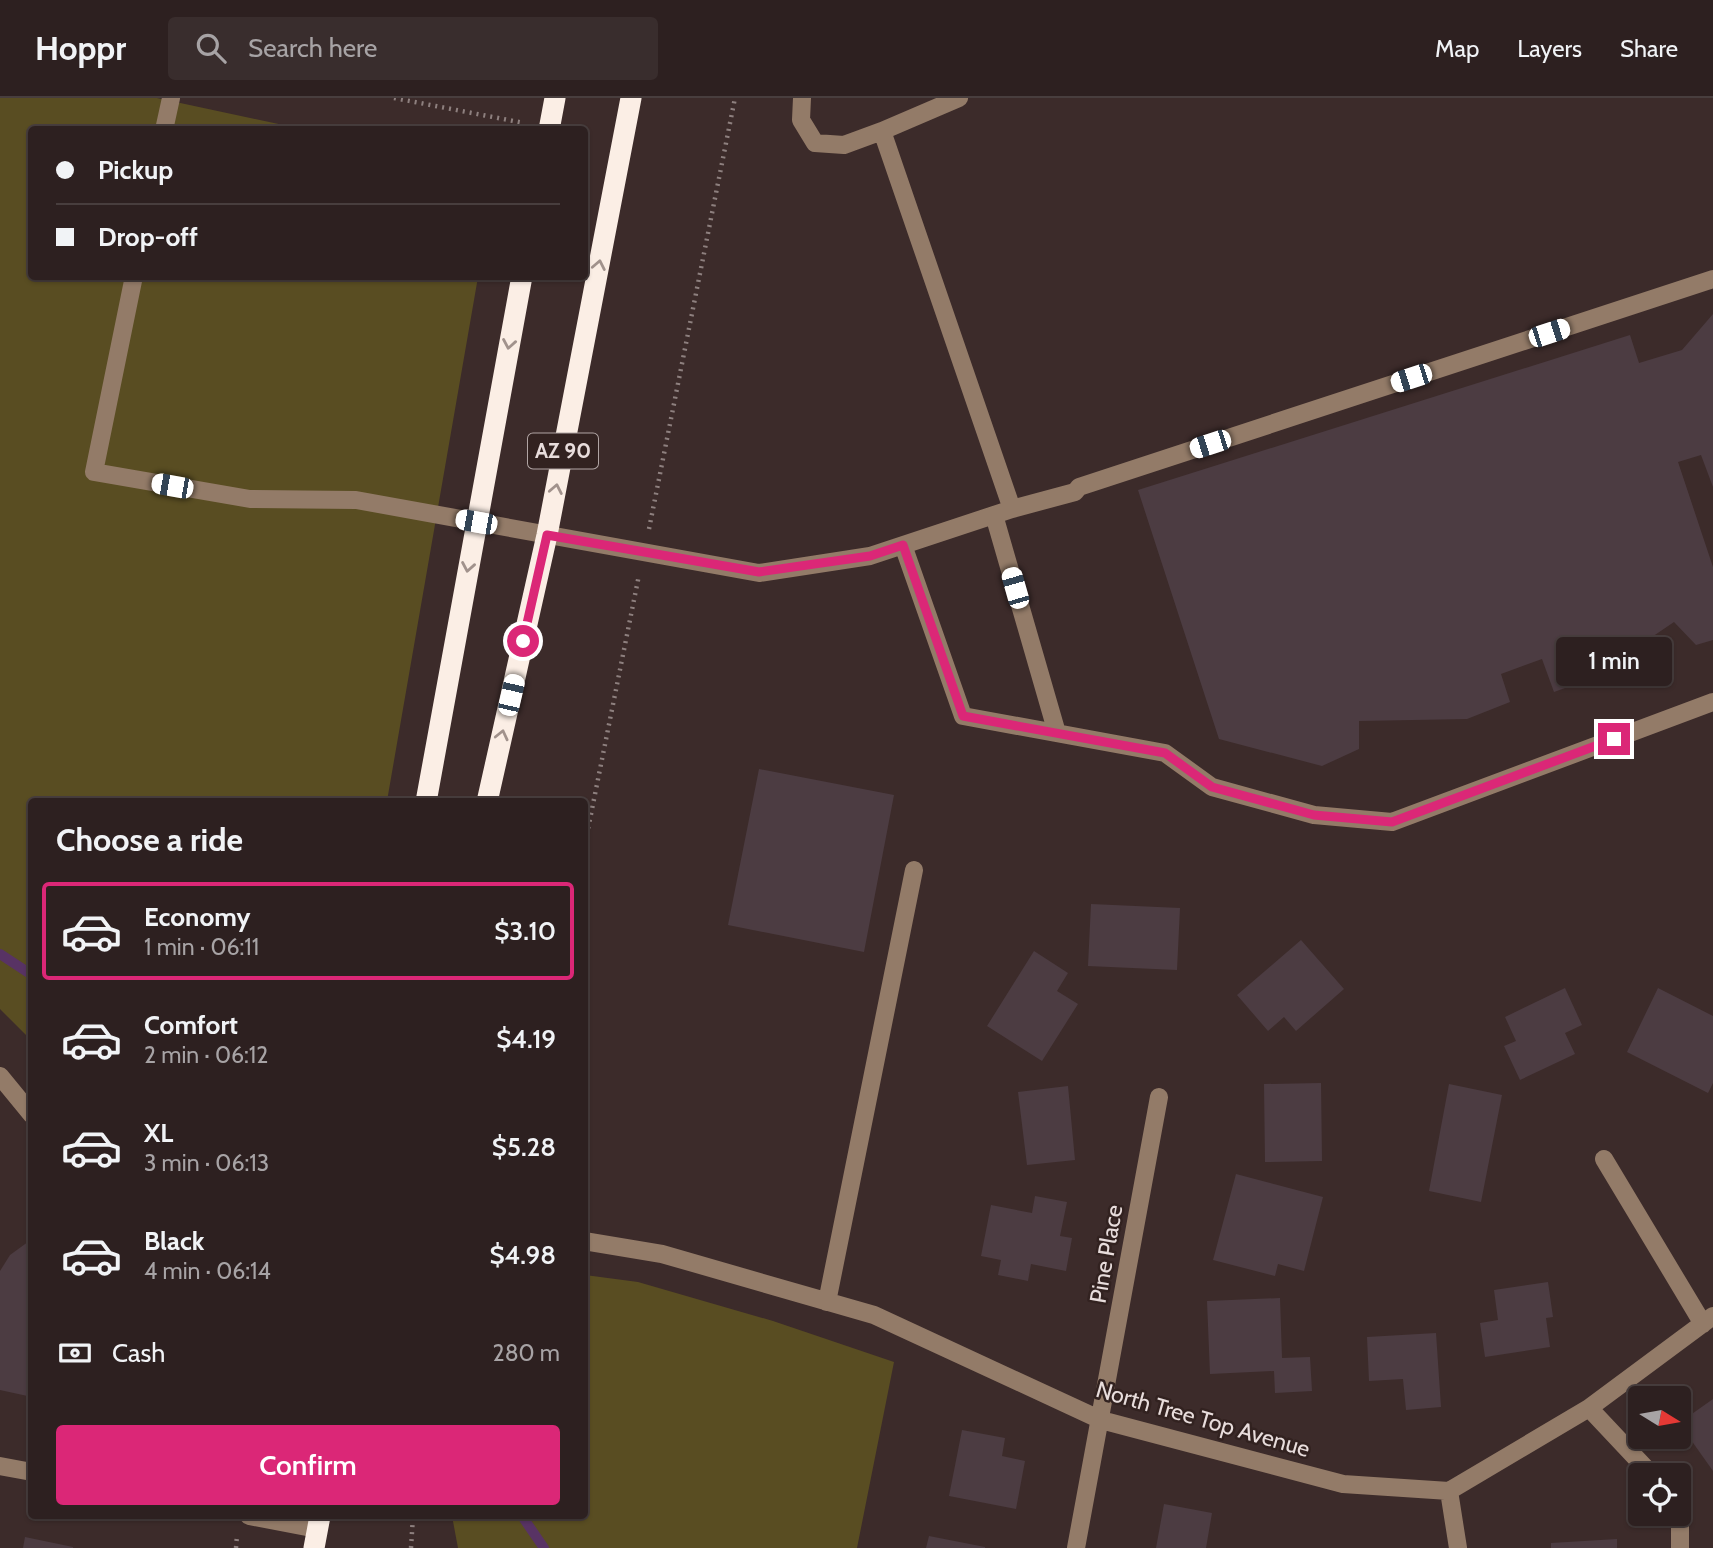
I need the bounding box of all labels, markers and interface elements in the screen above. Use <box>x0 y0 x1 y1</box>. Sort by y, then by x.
search box <box>168 17 658 80</box>
text: Hoppr <box>35 28 126 68</box>
icon: search <box>192 29 230 67</box>
text: Search here <box>248 32 377 64</box>
text: Map <box>1435 34 1479 63</box>
text: Layers <box>1517 34 1582 63</box>
text: Share <box>1620 34 1678 63</box>
text: Pickup <box>98 154 173 186</box>
text: Drop-off <box>98 221 198 253</box>
one-way arrow <box>591 259 606 271</box>
car <box>1526 317 1573 349</box>
one-way arrow <box>502 338 517 350</box>
car <box>1388 362 1435 394</box>
car <box>1187 428 1234 460</box>
road number: AZ 90 <box>528 434 598 468</box>
car <box>150 472 195 500</box>
one-way arrow <box>548 483 563 495</box>
car <box>454 508 499 536</box>
one-way arrow <box>461 561 476 573</box>
car <box>1000 565 1031 611</box>
route start <box>507 625 539 657</box>
callout: 1 min <box>1556 638 1672 686</box>
text: 1 min <box>1588 647 1640 675</box>
car <box>497 672 526 718</box>
route end <box>1598 723 1630 755</box>
one-way arrow <box>494 729 508 741</box>
text: Choose a ride <box>56 820 243 859</box>
icon: car <box>60 900 123 963</box>
text: Economy <box>144 901 250 933</box>
text: $3.10 <box>494 915 556 947</box>
text: 1 min · 06:11 <box>144 933 259 961</box>
icon: car <box>60 1008 123 1071</box>
text: Comfort <box>144 1009 238 1041</box>
text: $4.19 <box>496 1023 556 1055</box>
text: 2 min · 06:12 <box>144 1041 268 1069</box>
icon: car <box>60 1116 123 1179</box>
text: XL <box>144 1117 173 1149</box>
text: $5.28 <box>492 1131 556 1163</box>
text: 3 min · 06:13 <box>144 1149 269 1177</box>
street label: Pine Place <box>1084 1202 1128 1305</box>
icon: car <box>60 1224 123 1287</box>
text: Black <box>144 1225 204 1257</box>
text: $4.98 <box>490 1239 556 1271</box>
text: 4 min · 06:14 <box>144 1257 271 1285</box>
icon: cash <box>56 1334 94 1372</box>
text: Cash <box>112 1337 165 1369</box>
text: 280 m <box>493 1339 560 1367</box>
street label: North Tree Top Avenue <box>1093 1375 1313 1463</box>
north arrow <box>1628 1386 1690 1449</box>
map controls <box>1628 1386 1691 1526</box>
button: Confirm <box>56 1425 560 1505</box>
button: locate <box>1628 1463 1691 1526</box>

